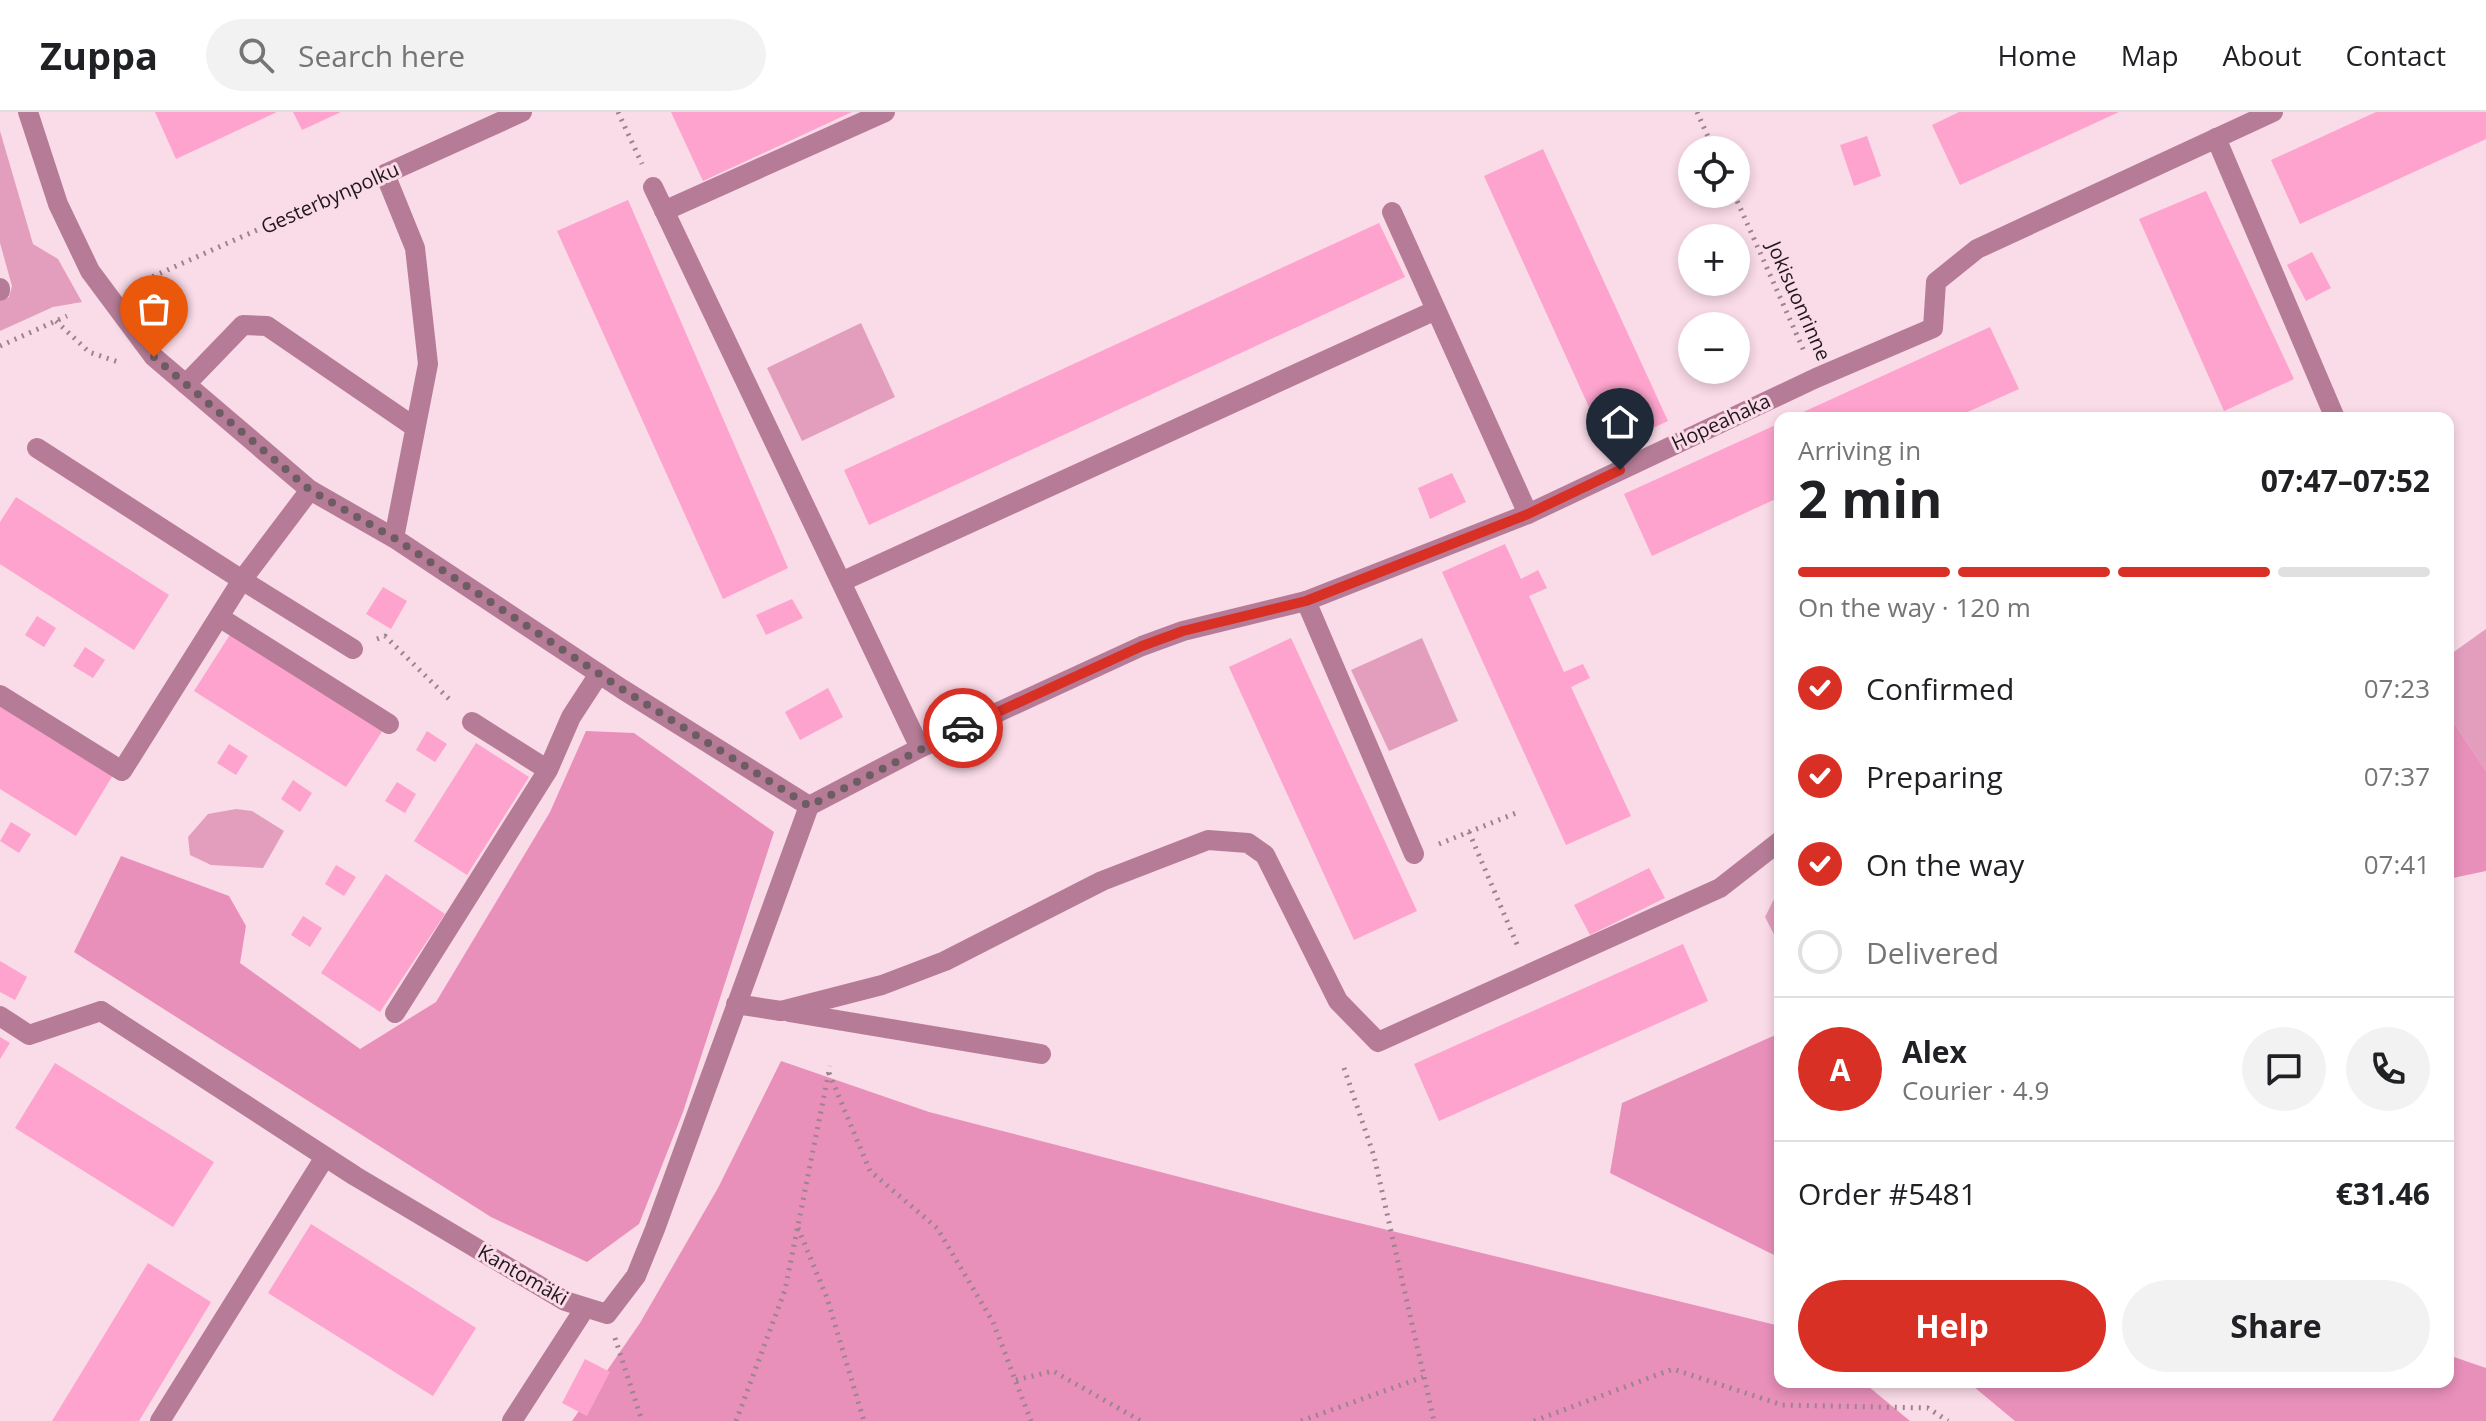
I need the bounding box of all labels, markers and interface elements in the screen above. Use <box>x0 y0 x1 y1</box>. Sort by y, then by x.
search box <box>206 19 766 91</box>
text: Zuppa <box>40 29 158 81</box>
icon: search <box>234 33 278 77</box>
text: Search here <box>298 35 465 76</box>
text: Home <box>1998 36 2077 74</box>
text: Map <box>2121 36 2179 74</box>
text: About <box>2223 36 2301 74</box>
text: Contact <box>2345 36 2446 74</box>
map controls <box>1678 136 1750 384</box>
button: locate <box>1678 136 1750 208</box>
street label: Gesterbynpolku <box>256 155 403 240</box>
button: + <box>1678 224 1750 296</box>
street label: Jokisuonrinne <box>1760 235 1838 365</box>
pin <box>120 275 188 357</box>
icon: bag <box>132 287 176 331</box>
button: − <box>1678 312 1750 384</box>
street label: Hopeahaka <box>1667 387 1775 456</box>
pin <box>1586 388 1654 470</box>
icon: home <box>1598 400 1642 444</box>
text: Arriving in <box>1798 432 1921 468</box>
text: 07:47–07:52 <box>2261 460 2430 501</box>
text: 2 min <box>1798 462 1942 533</box>
text: On the way · 120 m <box>1798 589 2031 625</box>
icon: check <box>1798 666 1842 710</box>
text: Confirmed <box>1866 668 2014 709</box>
text: 07:23 <box>2364 670 2430 706</box>
courier <box>923 688 1003 768</box>
icon: car <box>941 706 985 750</box>
icon: check <box>1798 754 1842 798</box>
text: Preparing <box>1866 756 2003 797</box>
text: 07:37 <box>2364 758 2430 794</box>
icon: check <box>1798 842 1842 886</box>
text: On the way <box>1866 844 2024 885</box>
text: 07:41 <box>2364 846 2430 882</box>
text: Delivered <box>1866 932 1999 973</box>
button: chat <box>2242 1027 2326 1111</box>
button: phone <box>2346 1027 2430 1111</box>
text: Alex <box>1902 1031 1967 1072</box>
text: A <box>1830 1049 1850 1090</box>
text: Courier · 4.9 <box>1902 1072 2049 1108</box>
text: Order #5481 <box>1798 1173 1977 1214</box>
text: €31.46 <box>2336 1173 2430 1214</box>
street label: Kantomäki <box>473 1238 573 1311</box>
button: Help <box>1798 1280 2106 1372</box>
button: Share <box>2122 1280 2430 1372</box>

